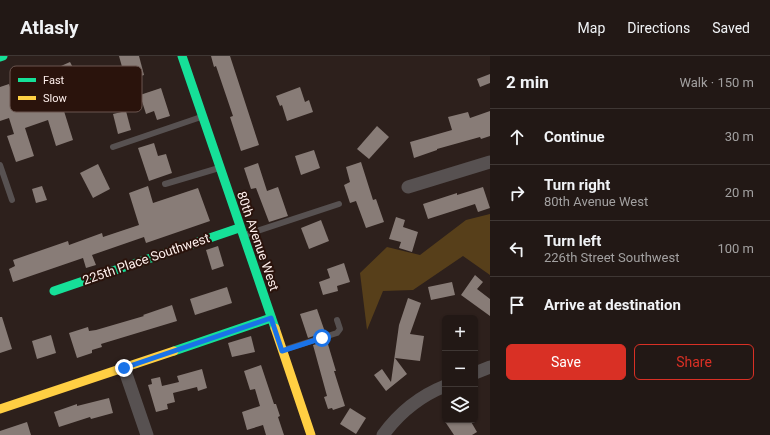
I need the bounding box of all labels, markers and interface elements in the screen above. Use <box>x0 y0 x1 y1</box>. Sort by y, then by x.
text: Atlasly <box>20 16 79 39</box>
text: Map <box>578 20 605 36</box>
text: Directions <box>627 20 690 36</box>
text: Saved <box>712 20 750 36</box>
legend <box>10 66 142 112</box>
text: 2 min <box>506 72 549 92</box>
text: Fast <box>43 74 65 87</box>
text: Walk · 150 m <box>679 75 754 90</box>
text: Slow <box>43 92 67 105</box>
icon: ahead <box>506 126 528 148</box>
text: Continue <box>544 128 605 146</box>
text: 30 m <box>725 129 754 144</box>
text: Turn right <box>544 176 610 194</box>
icon: right <box>506 182 528 204</box>
text: 20 m <box>725 185 754 200</box>
street label: 80th Avenue West <box>234 189 282 293</box>
text: 80th Avenue West <box>544 194 648 209</box>
street label: 225th Place Southwest <box>81 230 211 288</box>
text: Turn left <box>544 232 601 250</box>
icon: left <box>506 238 528 260</box>
text: 100 m <box>717 241 754 256</box>
text: 226th Street Southwest <box>544 250 679 265</box>
icon: arrive <box>506 294 528 316</box>
text: Arrive at destination <box>544 296 681 314</box>
map controls <box>442 315 478 423</box>
button: + <box>442 315 478 351</box>
route start <box>313 329 331 347</box>
button: Save <box>506 344 626 380</box>
button: Share <box>634 344 754 380</box>
button: − <box>442 351 478 387</box>
route end <box>115 359 133 377</box>
button: layers <box>442 387 478 423</box>

